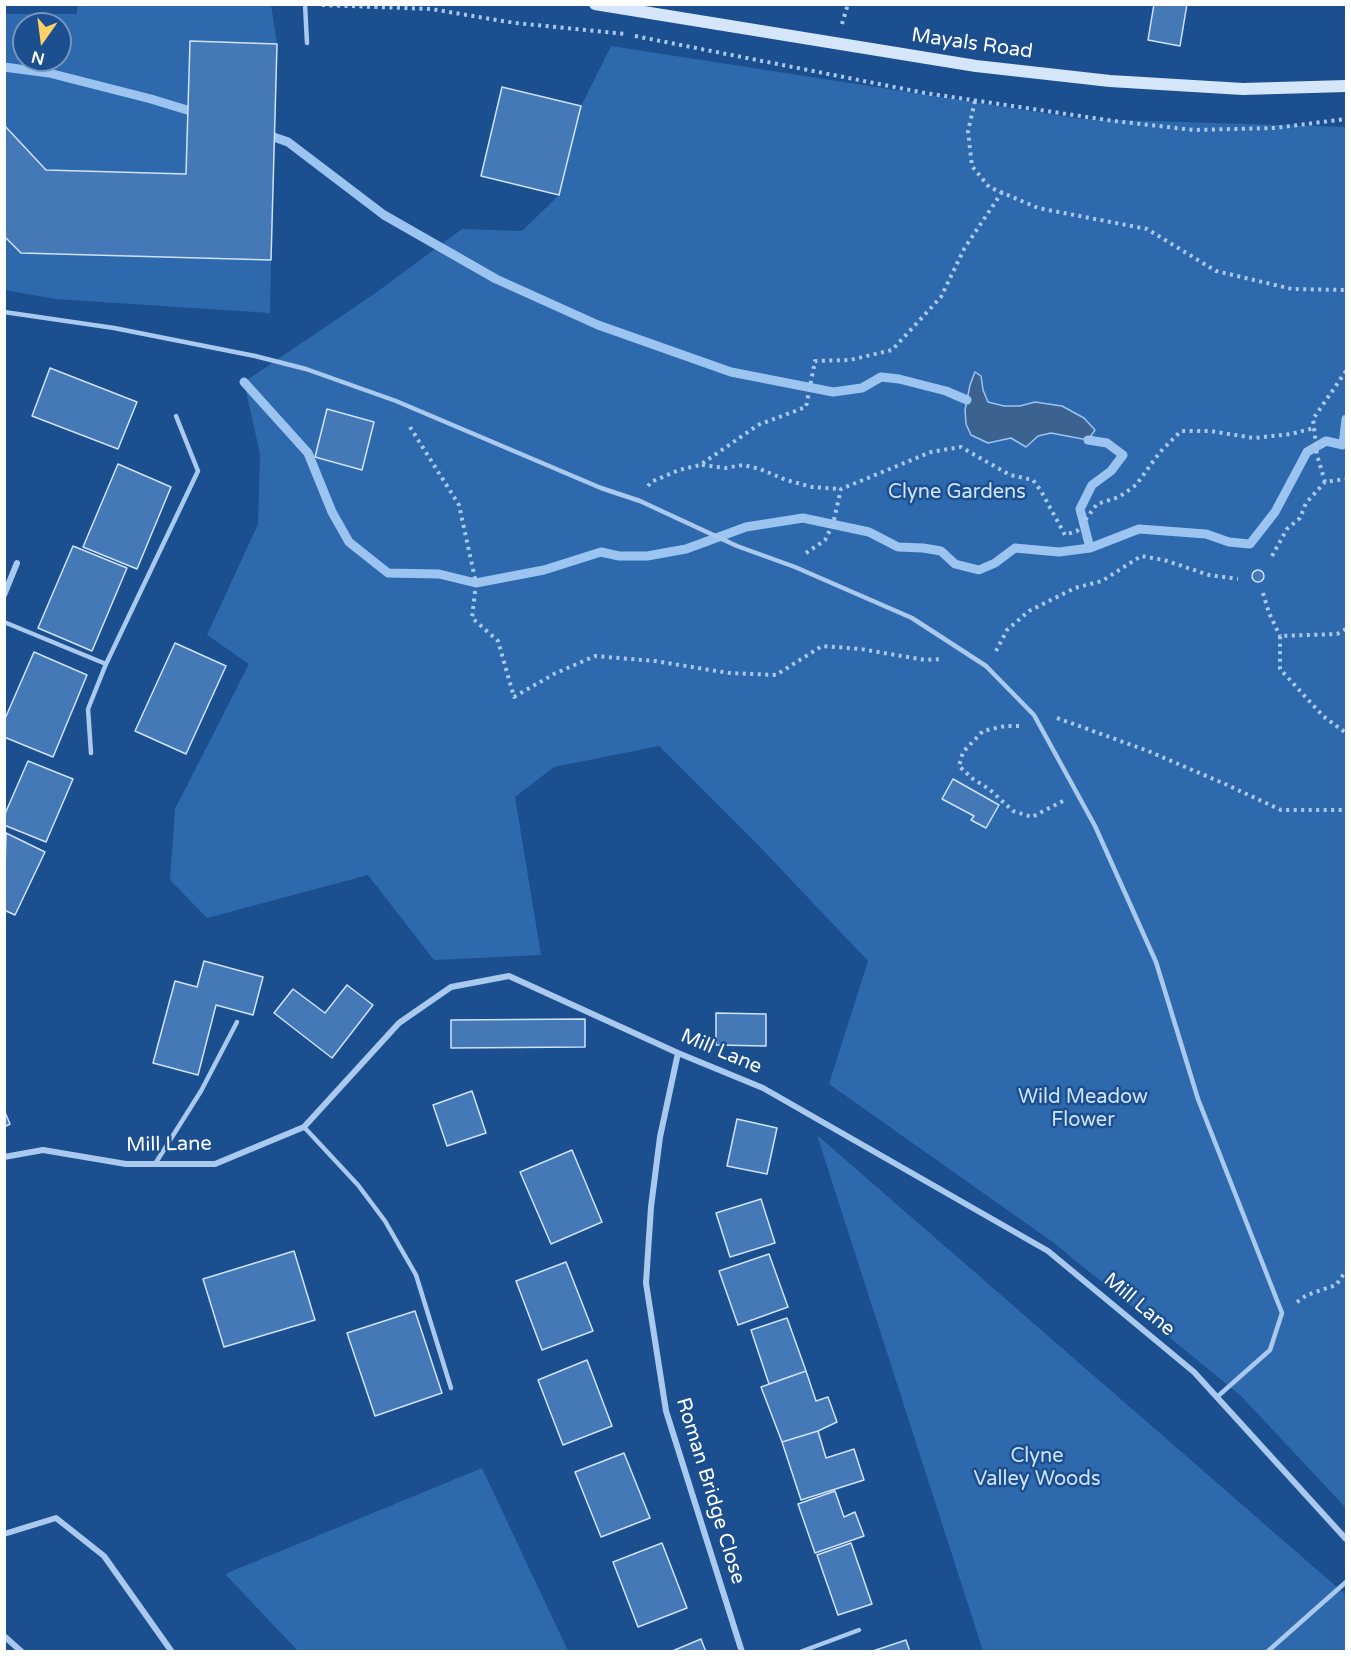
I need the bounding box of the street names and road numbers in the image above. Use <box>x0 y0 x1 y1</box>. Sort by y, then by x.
street label: Mayals Road <box>910 24 1034 64</box>
street label: Mill Lane <box>677 1024 765 1080</box>
street label: Mill Lane <box>126 1132 212 1158</box>
street label: Mill Lane <box>1099 1268 1179 1342</box>
street label: Roman Bridge Close <box>670 1395 750 1587</box>

